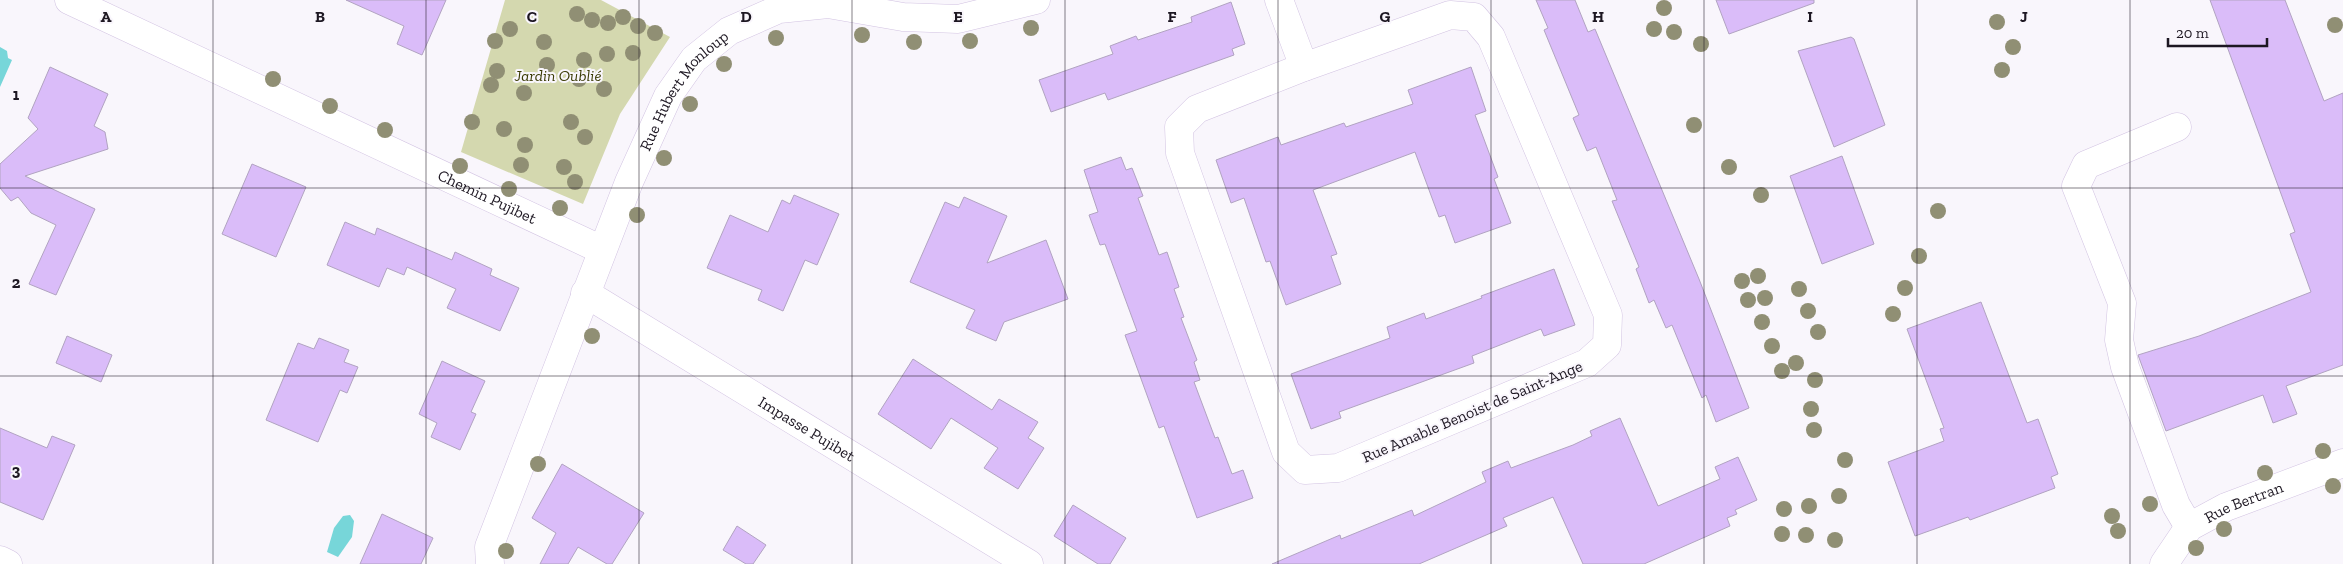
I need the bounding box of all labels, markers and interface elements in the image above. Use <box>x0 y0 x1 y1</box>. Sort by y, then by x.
text: A <box>101 7 112 26</box>
text: B <box>315 7 325 26</box>
text: C <box>527 7 537 26</box>
text: D <box>740 7 752 26</box>
text: E <box>953 7 963 26</box>
text: F <box>1167 7 1177 26</box>
text: G <box>1380 7 1391 26</box>
text: H <box>1592 7 1604 26</box>
text: I <box>1807 7 1813 26</box>
text: J <box>2020 7 2028 26</box>
scale bar <box>2168 15 2267 47</box>
text: 20 m <box>2176 24 2209 42</box>
street label: Rue Hubert Monloup <box>636 26 732 154</box>
park label: Jardin Oublié <box>514 66 601 85</box>
text: 1 <box>13 85 20 104</box>
street label: Chemin Pujibet <box>435 165 539 228</box>
text: 2 <box>12 273 21 292</box>
street label: Rue Amable Benoist de Saint-Ange <box>1359 356 1585 467</box>
street label: Impasse Pujibet <box>755 392 858 466</box>
text: 3 <box>12 461 21 480</box>
street label: Rue Bertran <box>2201 477 2287 527</box>

